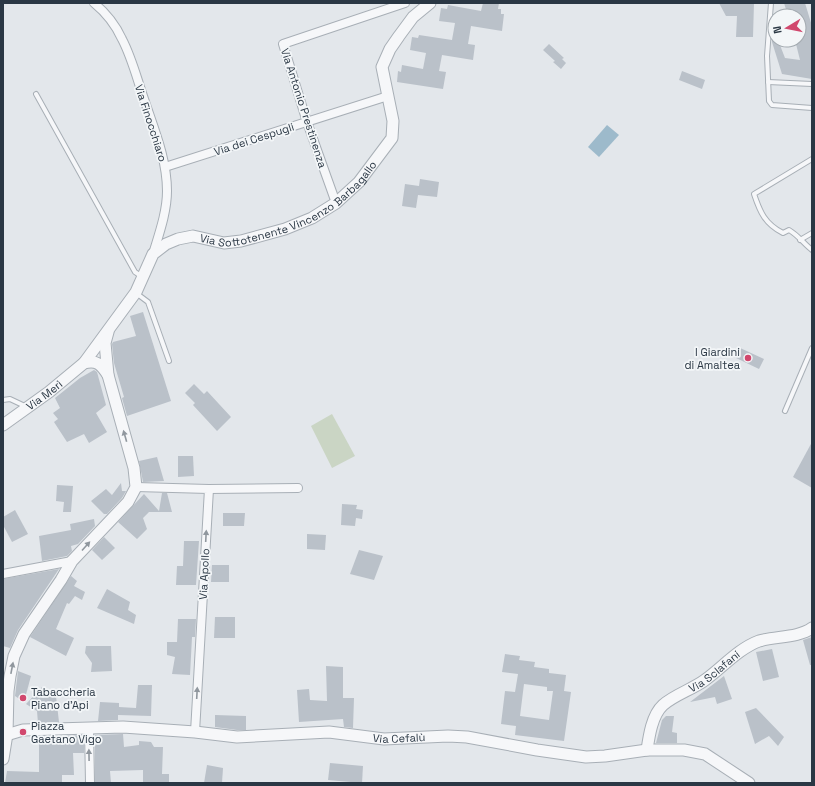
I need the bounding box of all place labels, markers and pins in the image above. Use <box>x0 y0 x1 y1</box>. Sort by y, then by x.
place label: I Giardini di Amaltea <box>684 345 741 372</box>
marker: I Giardini di Amaltea <box>743 353 753 363</box>
place label: Tabaccheria Piano d'Api <box>31 685 96 712</box>
marker: Tabaccheria Piano d'Api <box>18 693 28 703</box>
place label: Piazza Gaetano Vigo <box>31 719 102 746</box>
marker: Piazza Gaetano Vigo <box>18 727 28 737</box>

